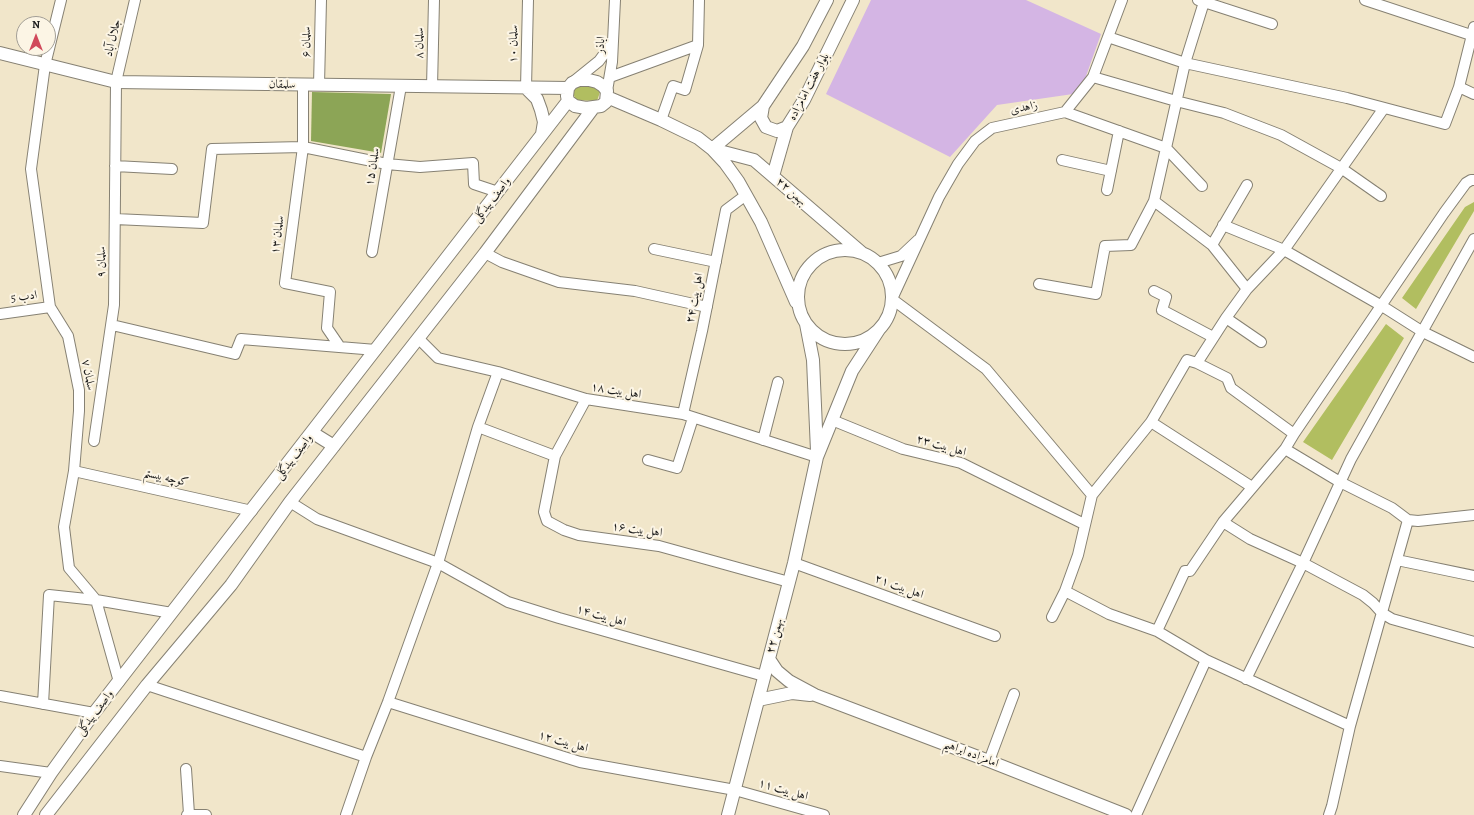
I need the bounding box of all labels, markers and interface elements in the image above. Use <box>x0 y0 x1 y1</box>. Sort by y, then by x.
north arrow <box>16 16 56 56</box>
text: N <box>32 17 40 32</box>
street label: جلال آباد <box>102 18 124 58</box>
street label: سلمان ۱۰ <box>506 25 522 63</box>
street label: سلمان ۶ <box>300 26 314 58</box>
street label: سلمان ۸ <box>413 27 427 59</box>
street label: اباذر <box>593 36 609 54</box>
street label: بلوار هفت امامزاده <box>785 51 833 123</box>
street label: سلمقان <box>269 78 295 92</box>
street label: زاهدی <box>1009 98 1039 118</box>
street label: سلمان ۱۵ <box>363 147 383 187</box>
street label: واصف بیدگلی <box>470 175 514 225</box>
street label: ۲۲ بهمن <box>773 175 809 209</box>
street label: سلمان ۱۳ <box>268 215 288 255</box>
street label: سلمان ۹ <box>95 246 109 278</box>
street label: اهل بیت ۲۴ <box>683 272 707 324</box>
street label: ادب 5 <box>10 288 38 306</box>
street label: سلمان ۷ <box>78 358 98 392</box>
street label: اهل بیت ۱۸ <box>590 380 642 402</box>
street label: واصف بیدگلی <box>272 432 316 482</box>
street label: اهل بیت ۲۳ <box>915 432 967 460</box>
street label: کوچه بیستم <box>142 466 190 490</box>
street label: اهل بیت ۱۶ <box>611 519 663 541</box>
street label: اهل بیت ۲۱ <box>873 572 925 602</box>
street label: اهل بیت ۱۴ <box>575 602 627 630</box>
street label: ۲۲ بهمن <box>763 617 787 655</box>
street label: واصف بیدگلی <box>73 687 117 739</box>
street label: اهل بیت ۱۲ <box>537 728 589 756</box>
street label: امامزاده ابراهیم <box>941 737 1001 771</box>
street label: اهل بیت ۱۱ <box>757 776 809 804</box>

